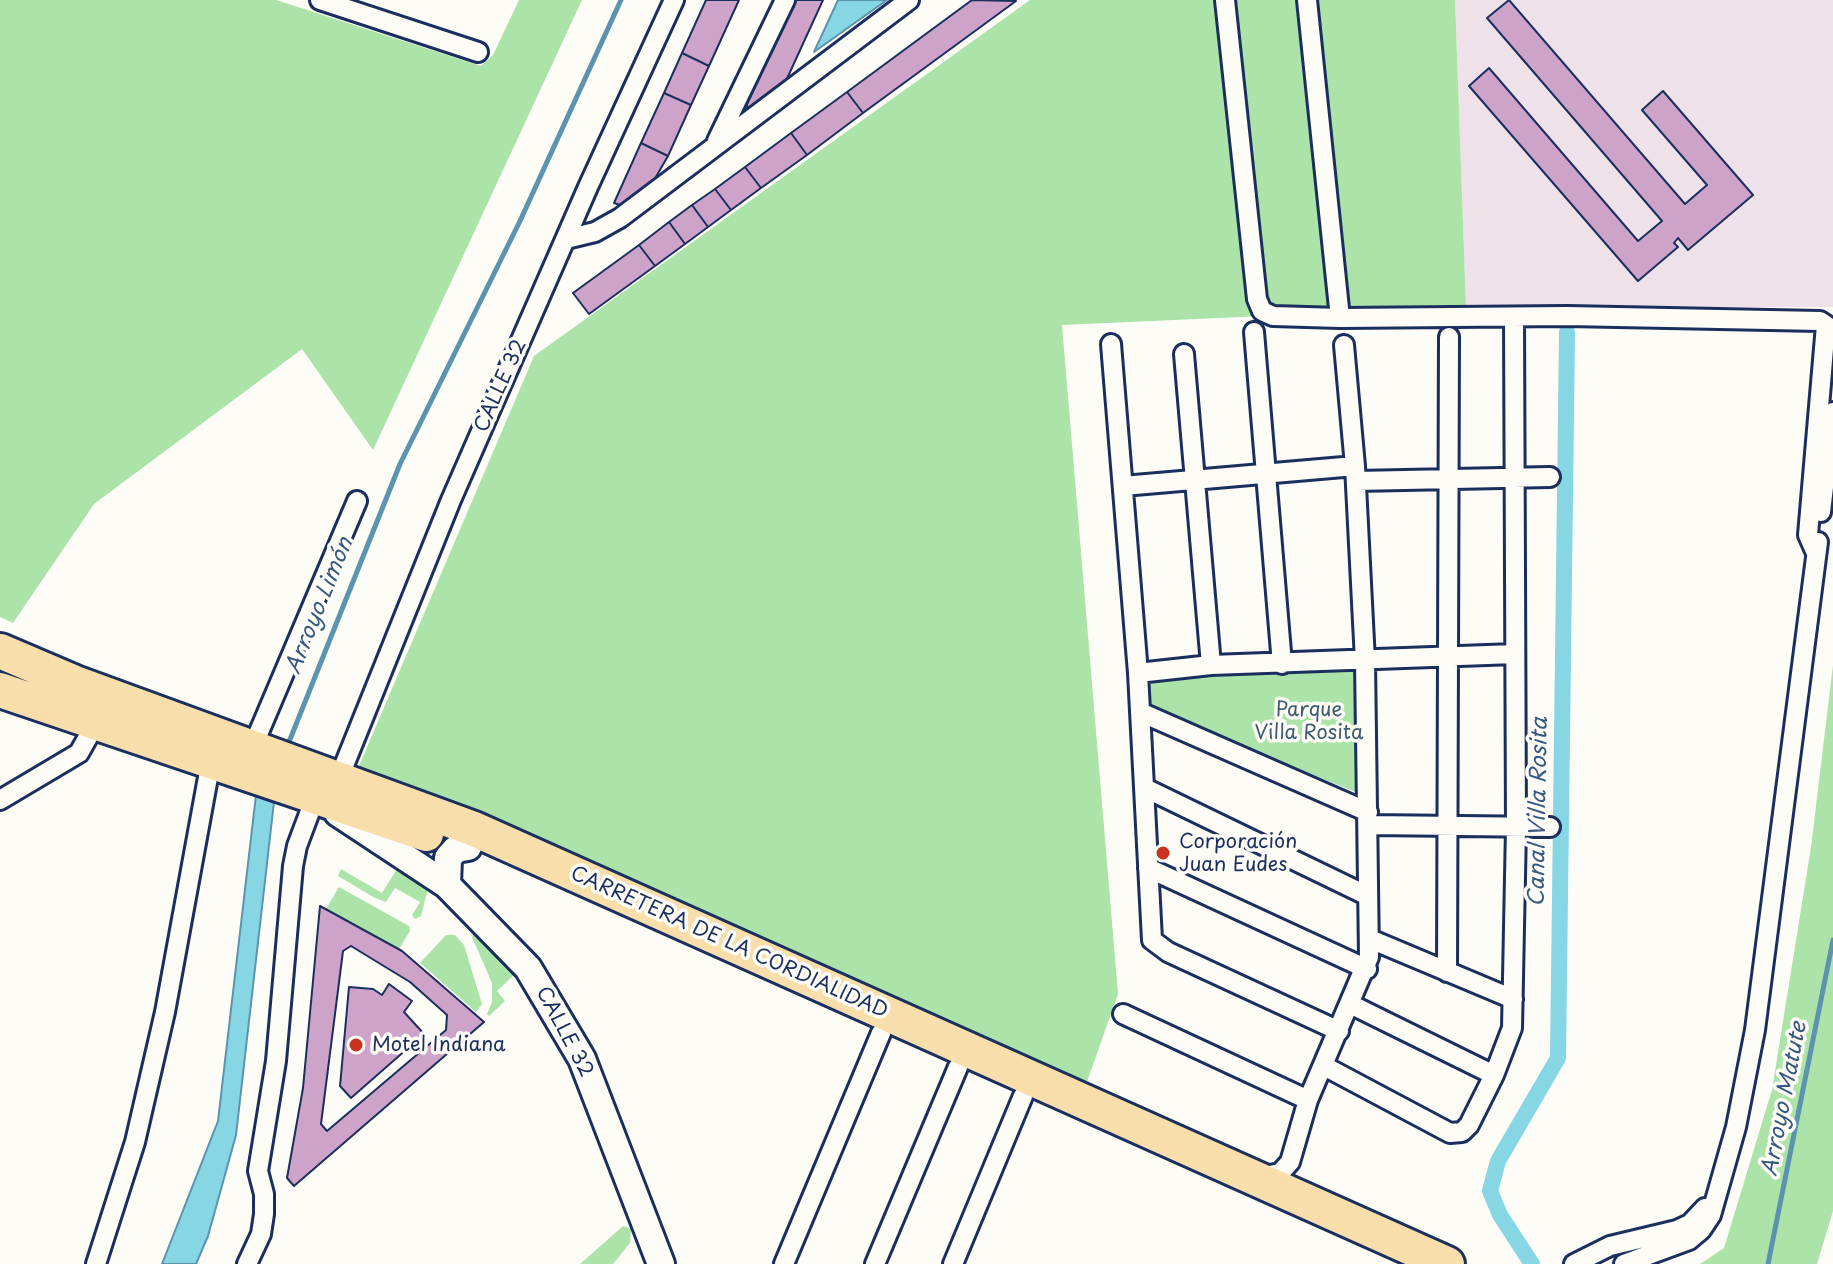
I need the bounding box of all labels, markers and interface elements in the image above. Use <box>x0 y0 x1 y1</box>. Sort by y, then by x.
street label: CALLE 32 <box>470 336 532 436</box>
water label: Arroyo Limón <box>281 534 359 678</box>
park label: Parque Villa Rosita <box>1255 698 1363 745</box>
water label: Canal Villa Rosita <box>1524 717 1554 907</box>
place label: Corporación Juan Eudes <box>1179 830 1297 877</box>
marker: Corporación Juan Eudes <box>1154 844 1172 862</box>
street label: CARRETERA DE LA CORDIALIDAD <box>567 862 891 1024</box>
street label: CALLE 32 <box>530 983 598 1081</box>
water label: Arroyo Matute <box>1757 1020 1813 1178</box>
place label: Motel Indiana <box>372 1033 506 1057</box>
marker: Motel Indiana <box>347 1036 365 1054</box>

